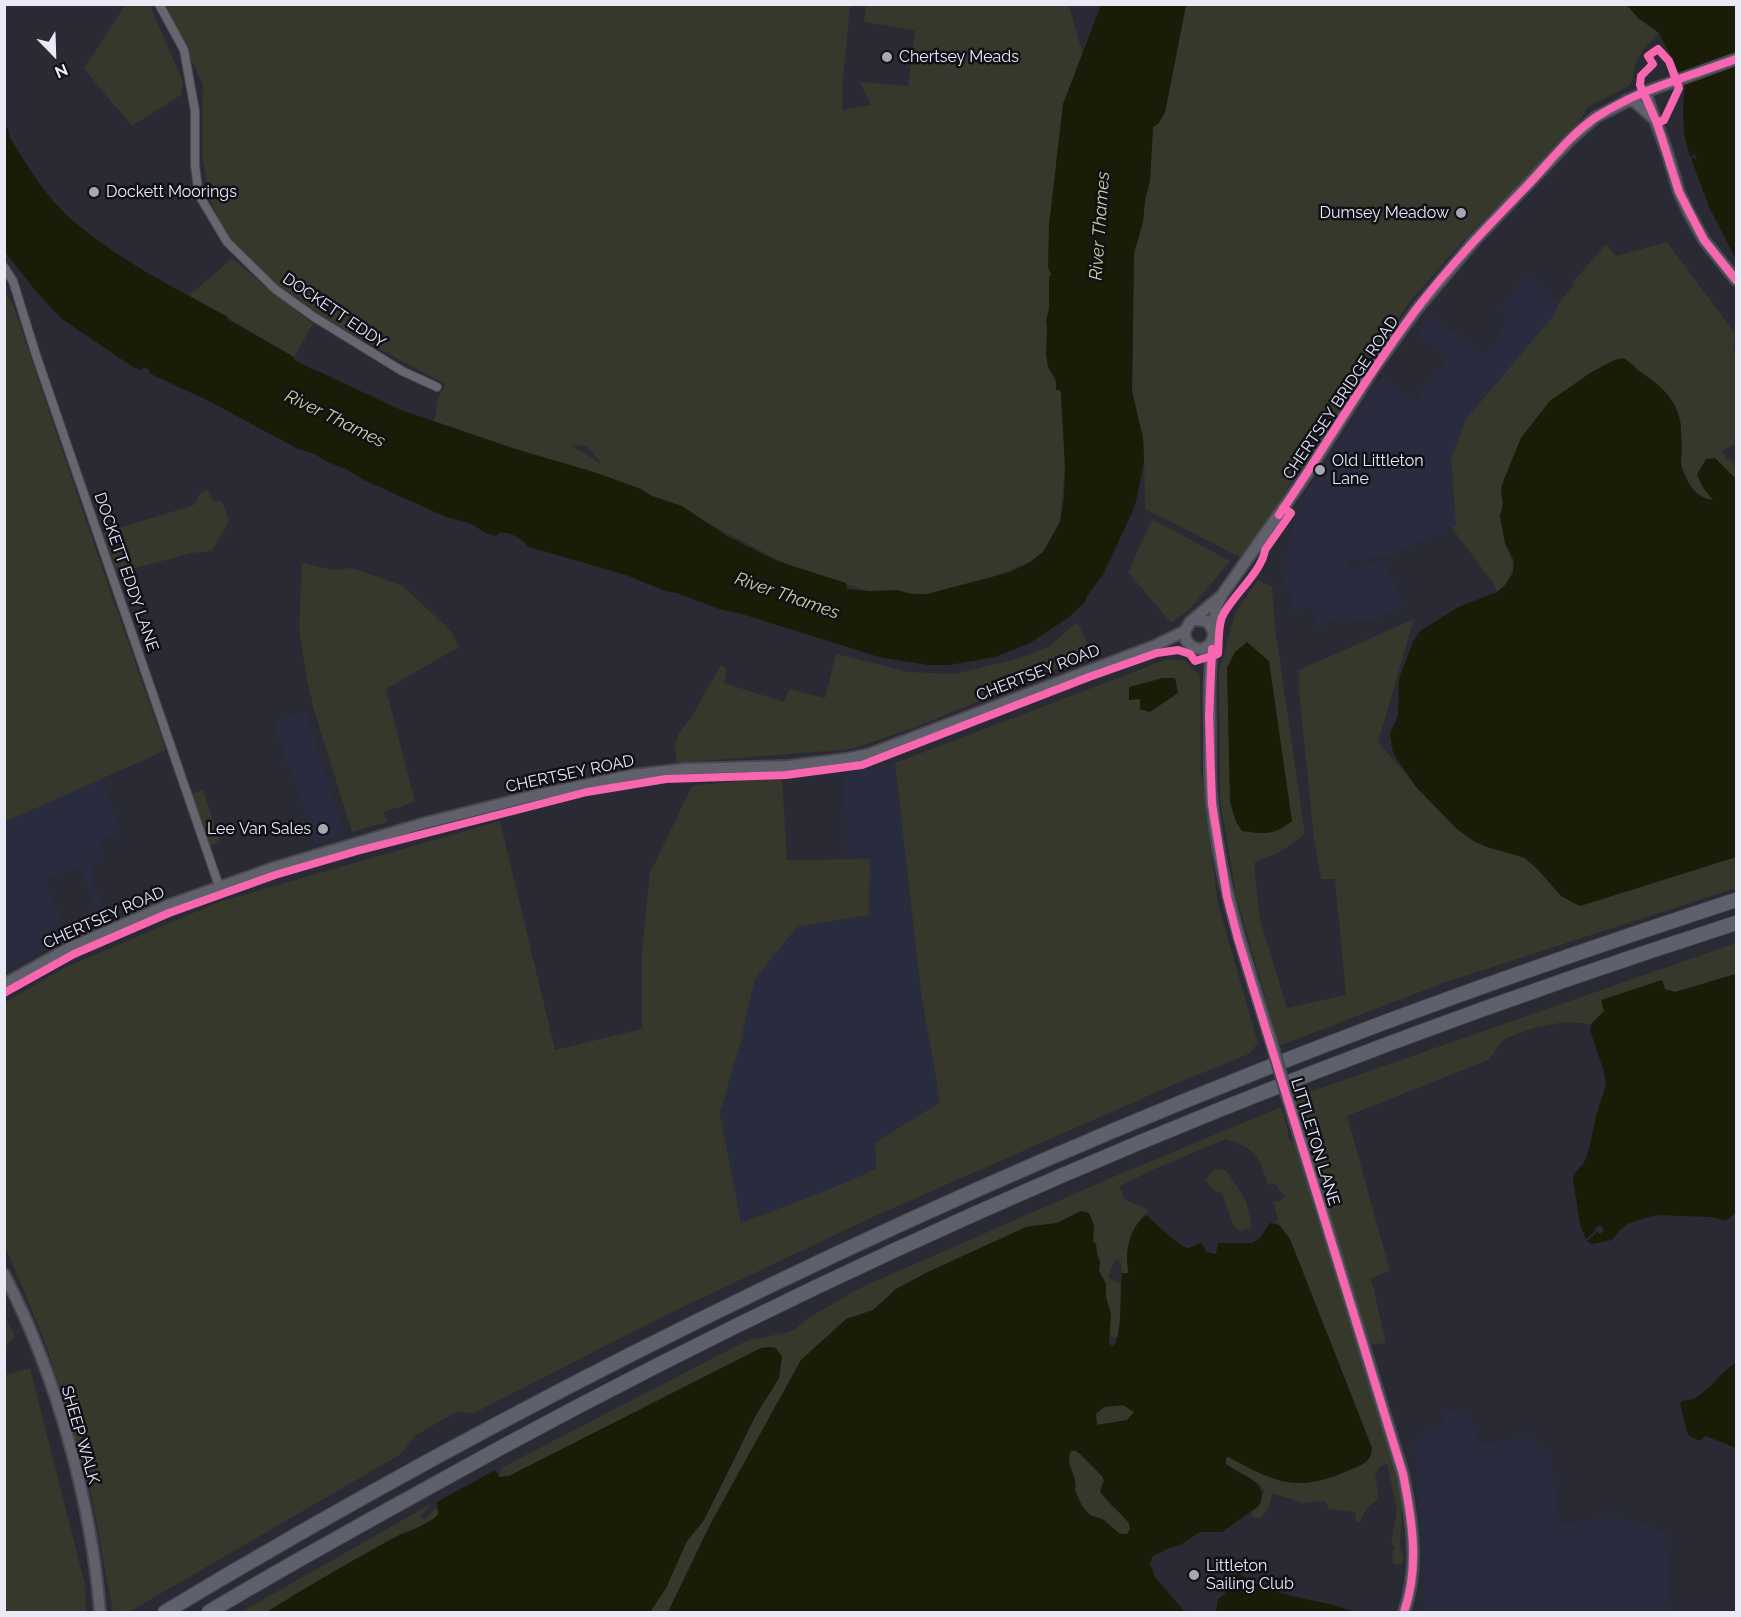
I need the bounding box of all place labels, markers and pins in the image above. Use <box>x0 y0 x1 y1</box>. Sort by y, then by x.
place label: Chertsey Meads <box>899 47 1019 67</box>
marker: Chertsey Meads <box>880 50 894 64</box>
place label: Dockett Moorings <box>106 182 237 202</box>
marker: Dockett Moorings <box>87 185 101 199</box>
place label: Dumsey Meadow <box>1320 203 1449 223</box>
marker: Dumsey Meadow <box>1454 206 1468 220</box>
place label: Old Littleton Lane <box>1332 451 1424 489</box>
marker: Old Littleton Lane <box>1313 463 1327 477</box>
place label: Lee Van Sales <box>207 819 311 839</box>
marker: Lee Van Sales <box>316 822 330 836</box>
place label: Littleton Sailing Club <box>1206 1556 1294 1594</box>
marker: Littleton Sailing Club <box>1187 1568 1201 1582</box>

